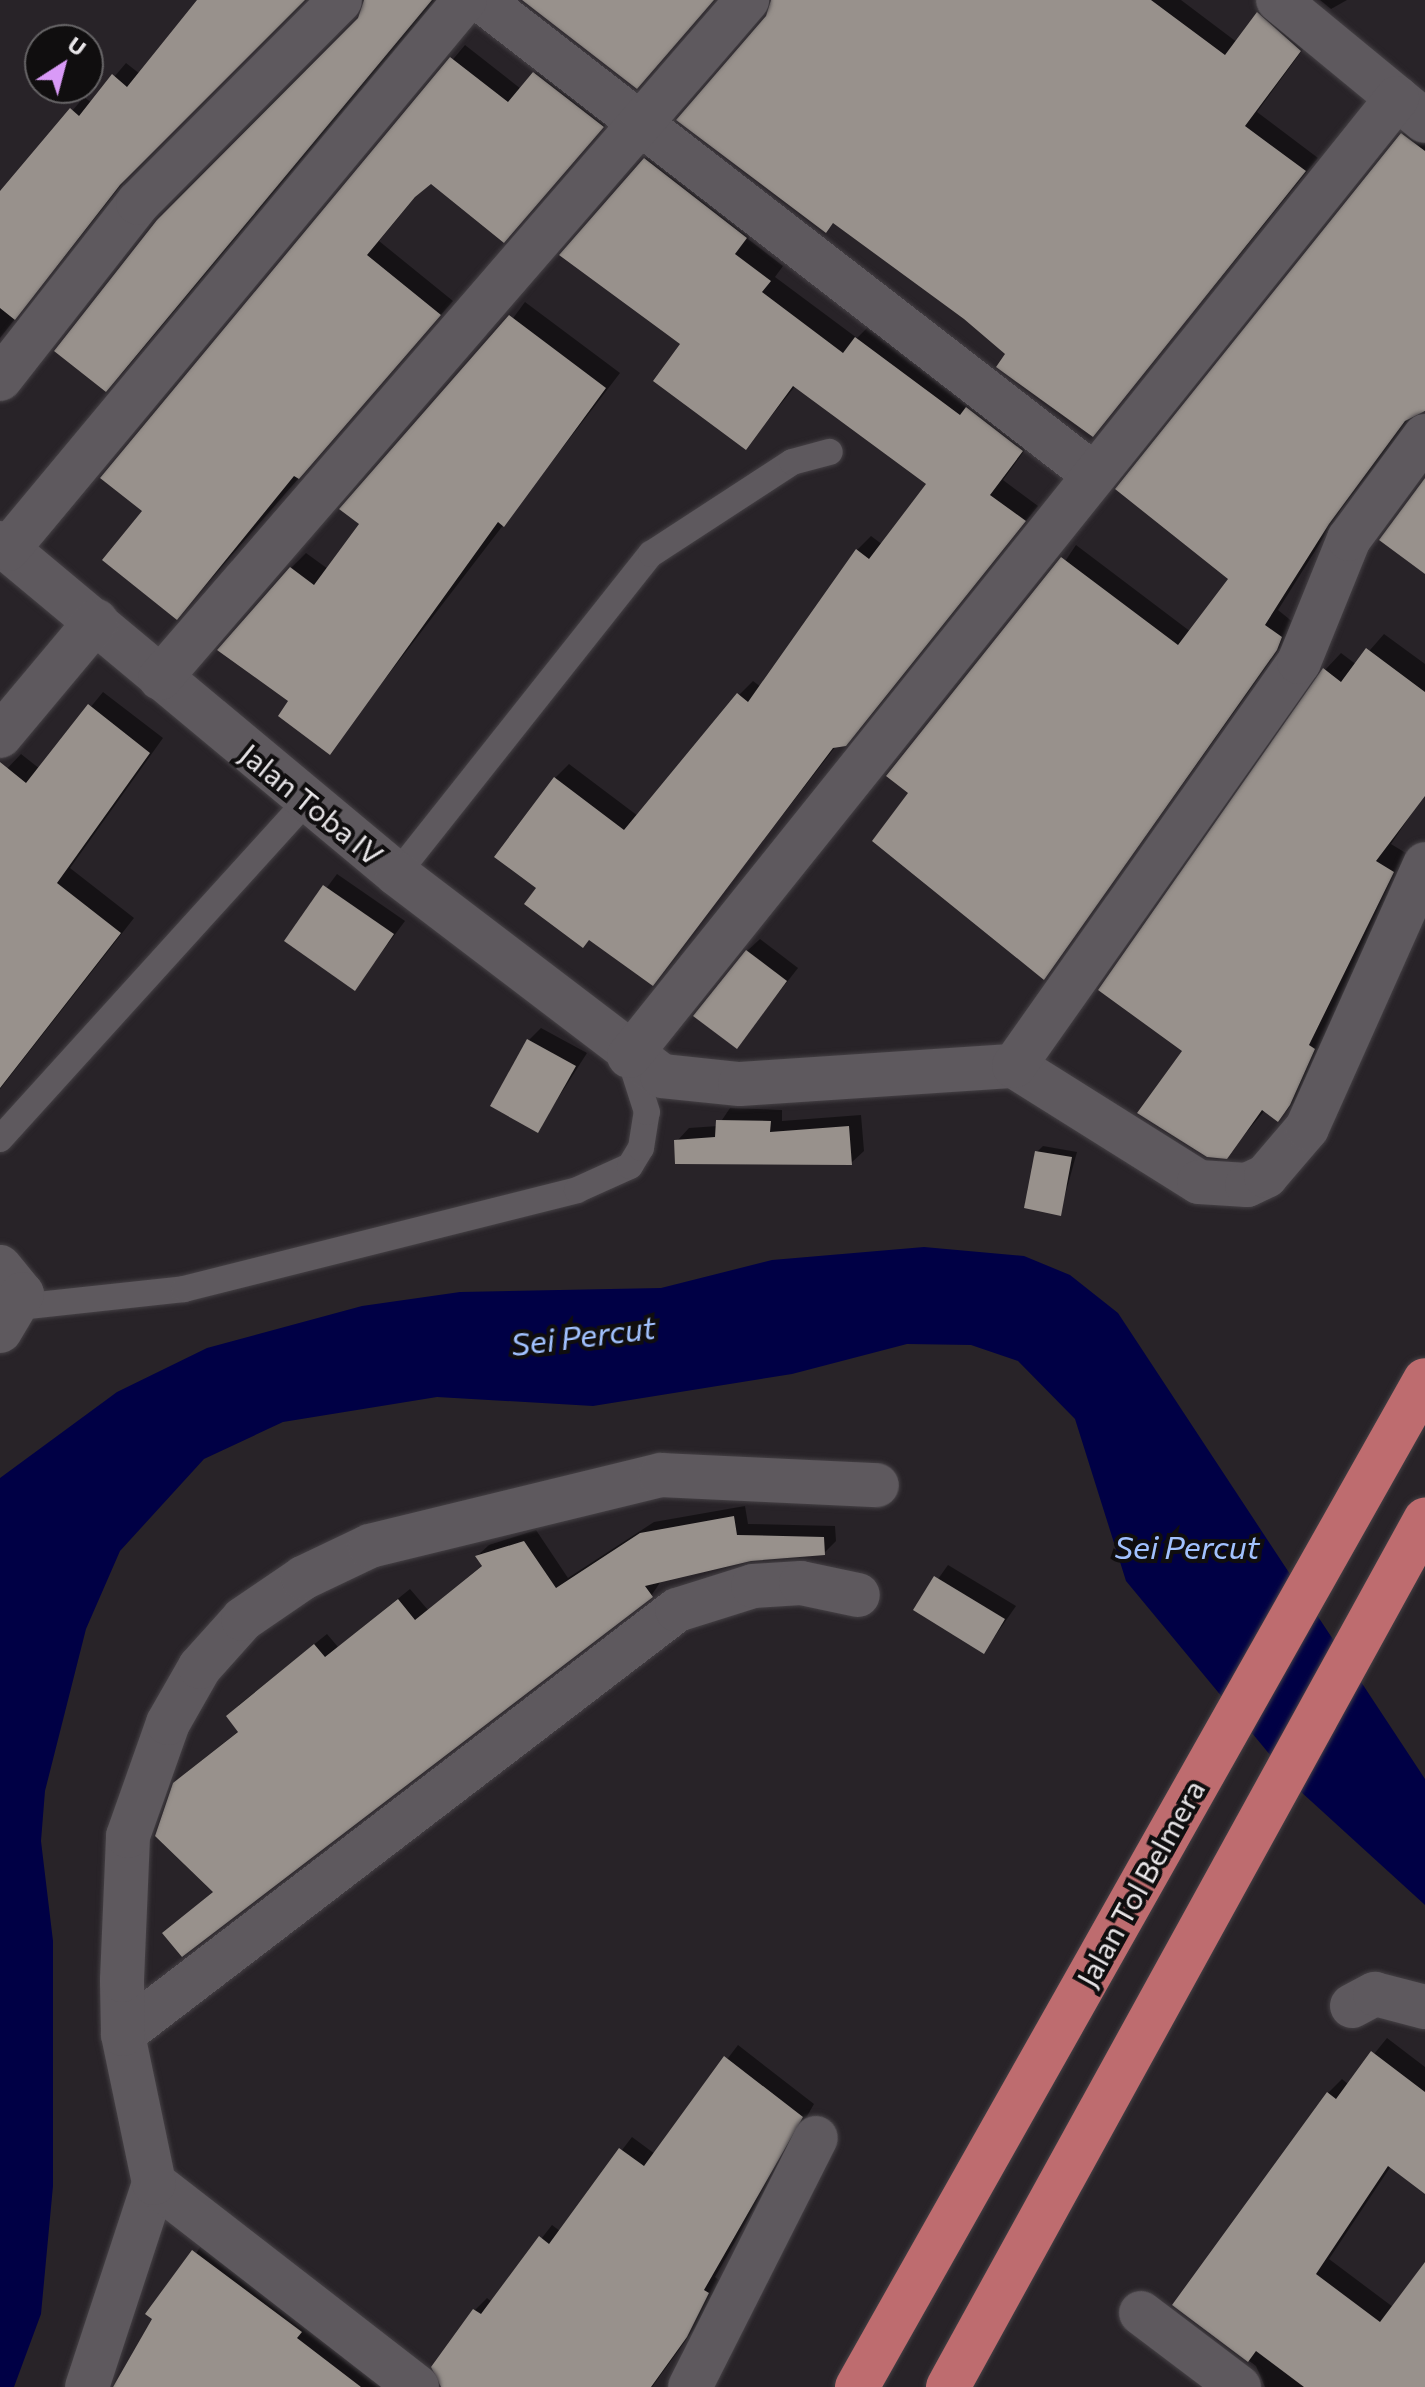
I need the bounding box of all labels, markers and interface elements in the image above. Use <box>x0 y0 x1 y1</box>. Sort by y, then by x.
north arrow <box>24 24 104 104</box>
text: U <box>63 30 92 61</box>
street label: Jalan Toba IV <box>233 735 391 873</box>
water label: Sei Percut <box>508 1307 658 1363</box>
water label: Sei Percut <box>1114 1527 1260 1565</box>
street label: Jalan Tol Belmera <box>1068 1773 1212 1993</box>

